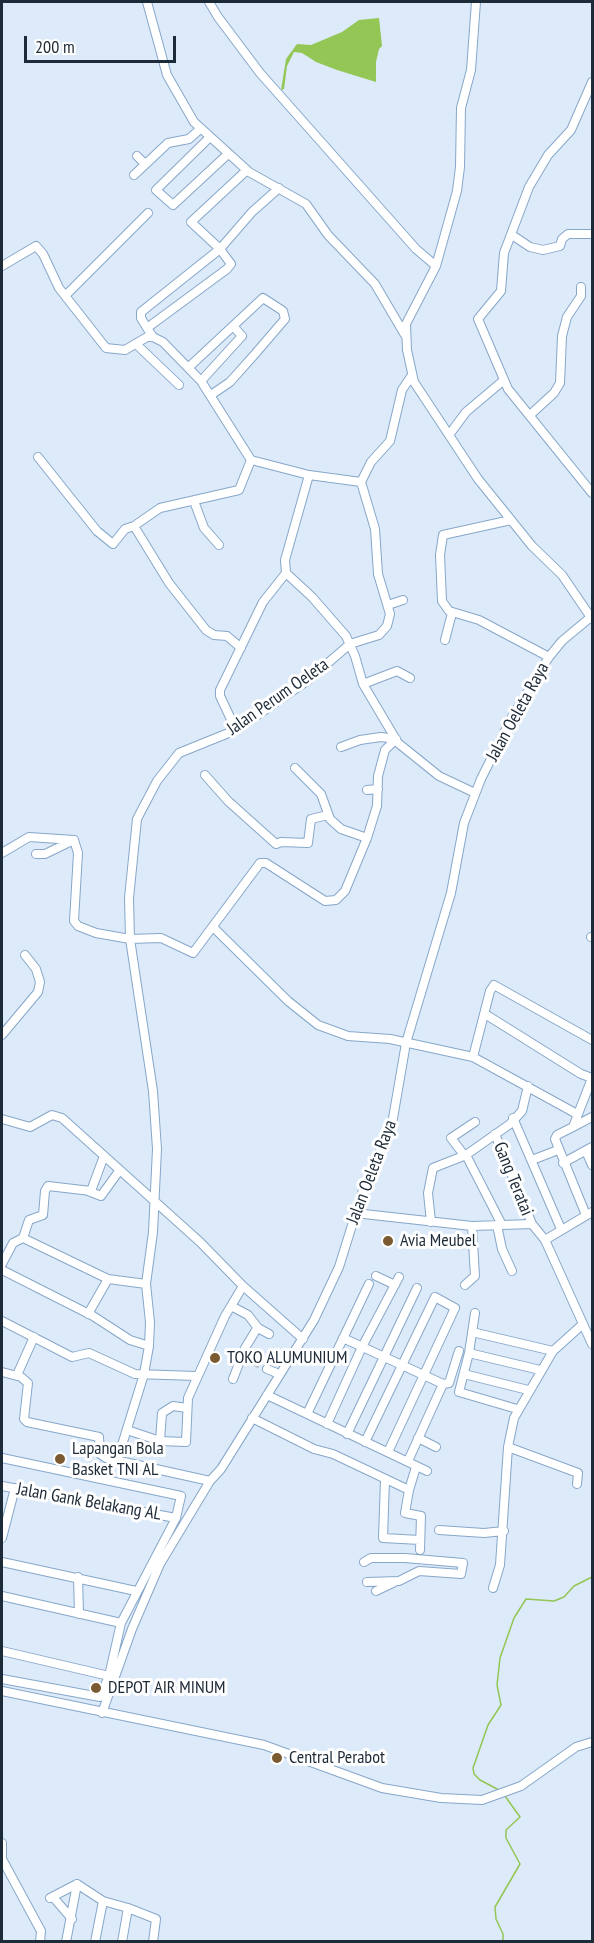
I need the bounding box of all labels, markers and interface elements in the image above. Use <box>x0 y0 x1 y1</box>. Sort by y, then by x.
scale bar <box>27 24 178 62</box>
text: 200 m <box>35 35 75 58</box>
street label: Jalan Perum Oeleta <box>223 654 333 740</box>
street label: Jalan Oeleta Raya <box>482 659 554 765</box>
street label: Jalan Oeleta Raya <box>342 1117 402 1227</box>
street label: Gang Teratai <box>488 1139 538 1219</box>
place label: Avia Meubel <box>400 1230 476 1252</box>
marker: Avia Meubel <box>381 1234 395 1248</box>
place label: TOKO ALUMUNIUM <box>227 1347 347 1369</box>
marker: TOKO ALUMUNIUM <box>208 1351 222 1365</box>
place label: Lapangan Bola Basket TNI AL <box>72 1438 164 1480</box>
marker: Lapangan Bola Basket TNI AL <box>53 1452 67 1466</box>
street label: Jalan Gank Belakang AL <box>15 1479 163 1525</box>
place label: DEPOT AIR MINUM <box>108 1677 225 1699</box>
marker: DEPOT AIR MINUM <box>89 1681 103 1695</box>
place label: Central Perabot <box>289 1747 385 1769</box>
marker: Central Perabot <box>270 1751 284 1765</box>

